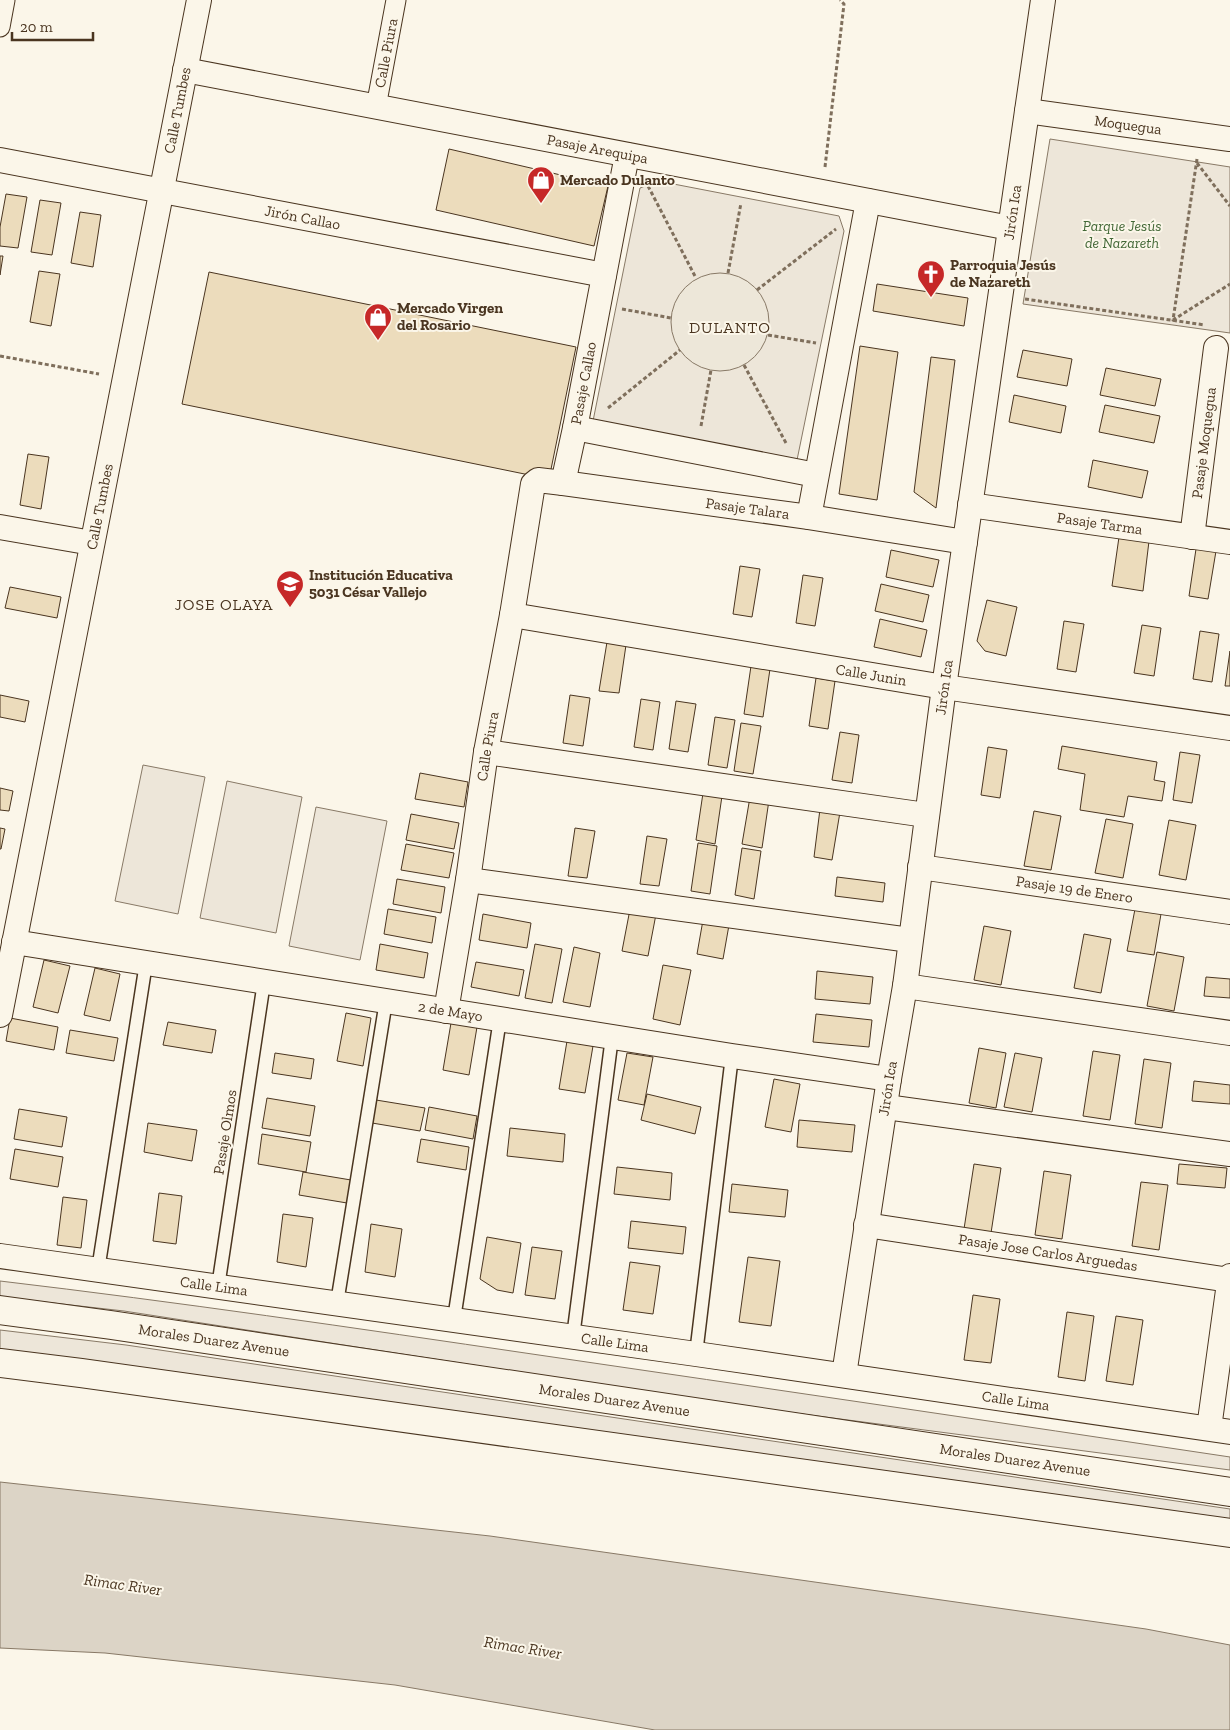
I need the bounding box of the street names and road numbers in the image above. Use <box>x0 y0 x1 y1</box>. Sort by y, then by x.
street label: Calle Piura <box>371 17 401 89</box>
street label: Calle Tumbes <box>160 66 195 155</box>
street label: Moquegua <box>1093 111 1163 138</box>
street label: Pasaje Arequipa <box>545 131 650 167</box>
street label: Jirón Ica <box>1000 183 1025 241</box>
street label: Jirón Callao <box>263 202 342 234</box>
street label: Pasaje Callao <box>567 340 600 426</box>
street label: Pasaje Moquegua <box>1188 386 1220 499</box>
street label: Calle Tumbes <box>82 462 117 551</box>
street label: Pasaje Talara <box>704 494 791 523</box>
street label: Pasaje Tarma <box>1056 508 1144 538</box>
street label: Jirón Ica <box>931 659 957 716</box>
street label: Calle Junin <box>834 660 908 690</box>
street label: Calle Piura <box>473 710 502 782</box>
street label: Pasaje 19 de Enero <box>1015 872 1134 907</box>
street label: 2 de Mayo <box>417 997 484 1025</box>
street label: Jirón Ica <box>875 1059 901 1117</box>
street label: Pasaje Olmos <box>209 1088 241 1176</box>
street label: Pasaje Jose Carlos Arguedas <box>957 1230 1139 1275</box>
street label: Calle Lima <box>179 1272 249 1300</box>
street label: Morales Duarez Avenue <box>137 1320 291 1360</box>
street label: Calle Lima <box>580 1329 650 1356</box>
street label: Morales Duarez Avenue <box>538 1380 691 1420</box>
street label: Calle Lima <box>981 1387 1051 1415</box>
street label: Morales Duarez Avenue <box>938 1440 1092 1480</box>

